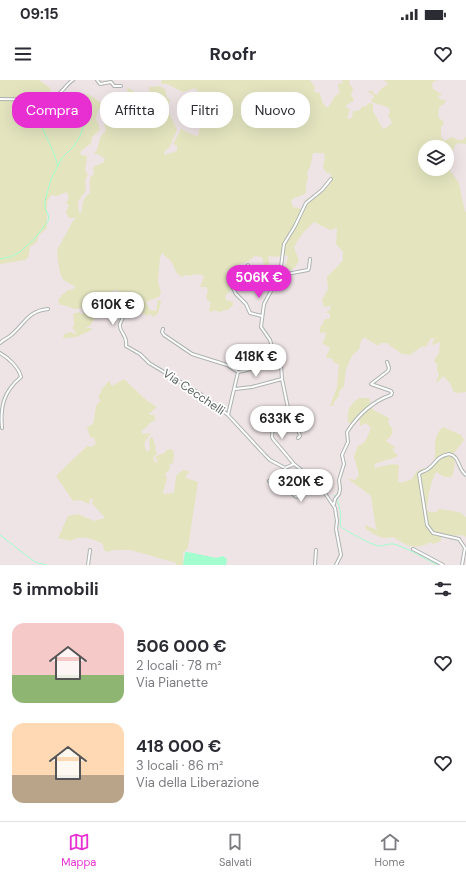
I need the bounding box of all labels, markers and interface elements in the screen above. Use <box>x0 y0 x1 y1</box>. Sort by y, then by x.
text: 09:15 <box>20 4 59 24</box>
text: Roofr <box>210 42 256 66</box>
icon: menu <box>12 43 34 65</box>
icon: heart <box>432 43 454 65</box>
chip: Compra <box>12 92 92 128</box>
chip: Affitta <box>100 92 169 128</box>
chip: Filtri <box>177 92 233 128</box>
chip: Nuovo <box>241 92 310 128</box>
map controls <box>418 140 454 176</box>
button: layers <box>418 140 454 176</box>
pin: 506K € <box>226 265 292 299</box>
text: 506K € <box>235 269 283 286</box>
pin: 610K € <box>80 292 146 326</box>
text: 610K € <box>91 296 135 313</box>
pin: 418K € <box>223 344 289 378</box>
text: 418K € <box>234 348 278 365</box>
street label: Via Cecchelli <box>160 365 228 419</box>
pin: 633K € <box>249 406 315 440</box>
text: 633K € <box>259 410 305 427</box>
pin: 320K € <box>268 469 334 503</box>
text: 320K € <box>278 473 324 490</box>
text: 5 immobili <box>12 578 99 600</box>
icon: filters <box>432 578 454 600</box>
text: 506 000 € <box>136 635 227 657</box>
icon: home <box>44 639 92 687</box>
icon: heart <box>432 652 454 674</box>
text: 2 locali · 78 m² <box>136 657 222 674</box>
text: Via Pianette <box>136 674 208 691</box>
text: 418 000 € <box>136 735 221 757</box>
icon: home <box>44 739 92 787</box>
icon: heart <box>432 752 454 774</box>
text: 3 locali · 86 m² <box>136 757 223 774</box>
text: Via della Liberazione <box>136 774 259 791</box>
tab: Mappa <box>61 831 96 869</box>
tab: Salvati <box>219 831 252 869</box>
tab: Home <box>375 831 405 869</box>

